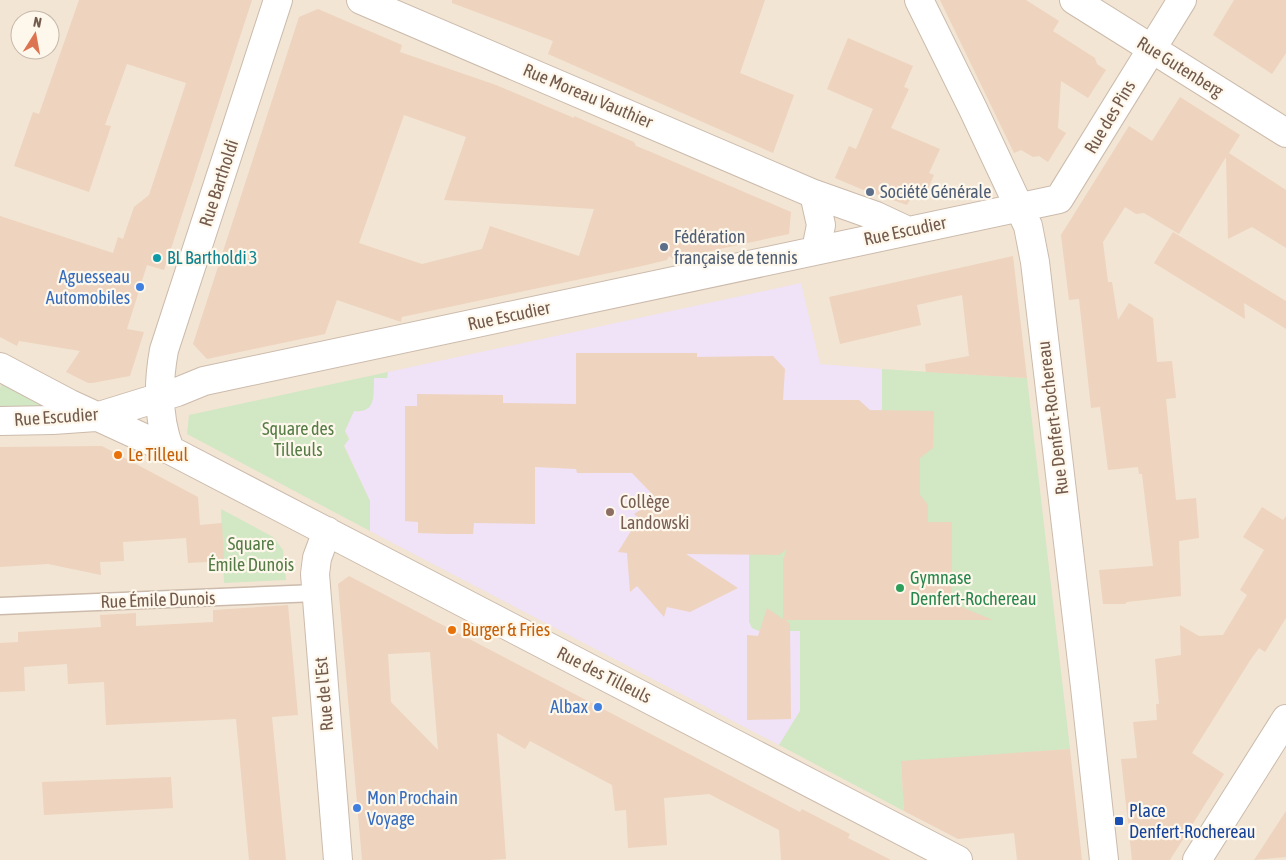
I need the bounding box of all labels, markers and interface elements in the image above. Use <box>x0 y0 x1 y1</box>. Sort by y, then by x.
north arrow <box>10 10 60 60</box>
text: N <box>32 14 43 31</box>
street label: Rue Gutenberg <box>1133 32 1227 102</box>
street label: Rue Moreau Vauthier <box>520 59 657 133</box>
street label: Rue des Pins <box>1080 76 1140 157</box>
street label: Rue Bartholdi <box>195 137 242 229</box>
place label: Société Générale <box>880 181 991 202</box>
marker: Société Générale <box>864 186 876 198</box>
street label: Rue Escudier <box>862 211 949 250</box>
place label: Fédération française de tennis <box>674 226 797 268</box>
marker: Fédération française de tennis <box>658 241 670 253</box>
place label: BL Bartholdi 3 <box>167 247 258 268</box>
marker: BL Bartholdi 3 <box>151 252 163 264</box>
place label: Aguesseau Automobiles <box>46 266 130 308</box>
marker: Aguesseau Automobiles <box>134 281 146 293</box>
street label: Rue Escudier <box>466 296 553 335</box>
street label: Rue Denfert-Rochereau <box>1033 340 1072 496</box>
street label: Rue Escudier <box>13 403 99 430</box>
park label: Square des Tilleuls <box>262 418 334 460</box>
place label: Le Tilleul <box>128 444 189 465</box>
marker: Le Tilleul <box>112 449 124 461</box>
place label: Collège Landowski <box>620 491 690 533</box>
marker: Collège Landowski <box>604 506 616 518</box>
park label: Square Émile Dunois <box>208 533 294 575</box>
place label: Gymnase Denfert-Rochereau <box>910 567 1037 609</box>
marker: Gymnase Denfert-Rochereau <box>894 582 906 594</box>
street label: Rue Émile Dunois <box>100 587 216 612</box>
place label: Burger & Fries <box>462 619 550 640</box>
marker: Burger & Fries <box>446 624 458 636</box>
street label: Rue des Tilleuls <box>554 642 655 707</box>
street label: Rue de l'Est <box>310 656 337 732</box>
place label: Albax <box>550 696 588 717</box>
marker: Albax <box>592 701 604 713</box>
place label: Mon Prochain Voyage <box>367 787 458 829</box>
place label: Place Denfert-Rochereau <box>1129 800 1256 842</box>
marker: Mon Prochain Voyage <box>351 802 363 814</box>
marker: Place Denfert-Rochereau <box>1113 815 1125 827</box>

